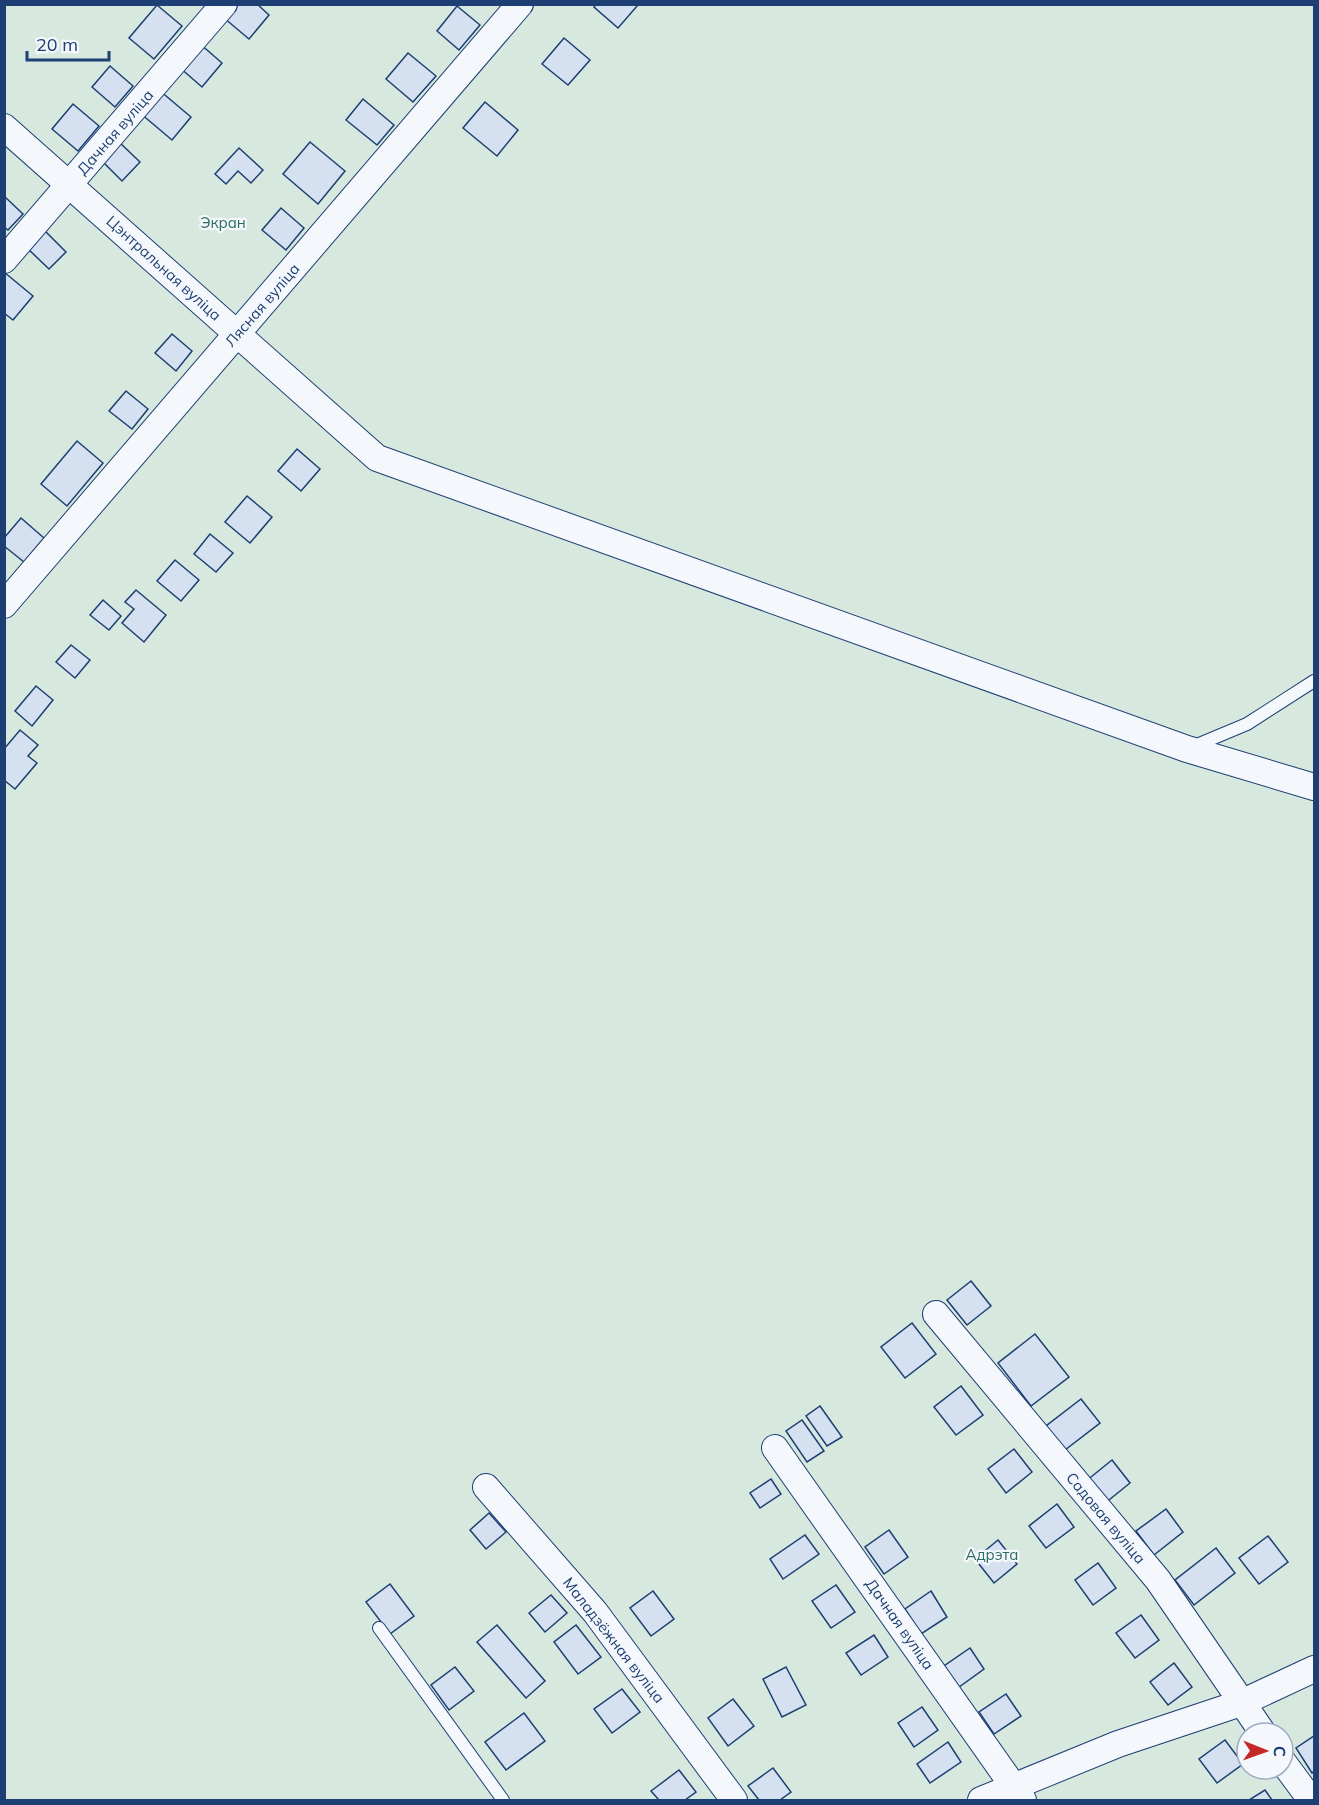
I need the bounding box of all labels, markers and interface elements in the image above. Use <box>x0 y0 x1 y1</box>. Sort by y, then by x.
scale bar <box>27 24 110 62</box>
text: 20 m <box>36 33 78 56</box>
street label: Дачная вуліца <box>73 85 157 179</box>
street label: Цэнтральная вуліца <box>103 211 225 325</box>
park label: Экран <box>200 213 246 232</box>
street label: Лясная вуліца <box>221 259 303 351</box>
street label: Садовая вуліца <box>1062 1468 1150 1568</box>
park label: Адрэта <box>965 1545 1019 1564</box>
street label: Маладзёжная вуліца <box>559 1573 669 1707</box>
street label: Дачная вуліца <box>862 1575 938 1673</box>
north arrow <box>1235 1721 1295 1781</box>
text: С <box>1270 1746 1290 1757</box>

